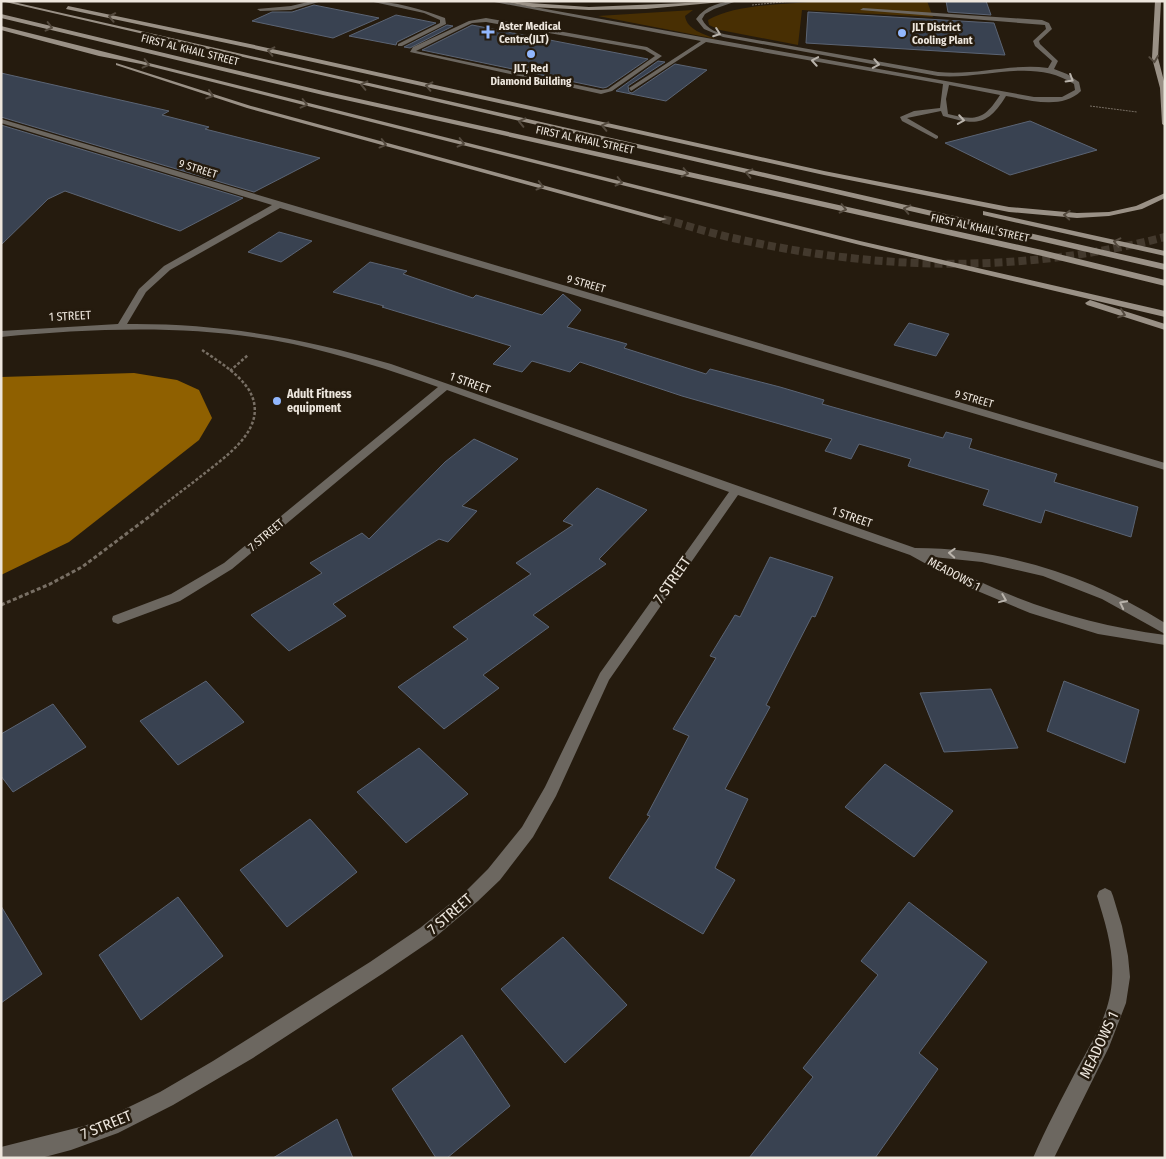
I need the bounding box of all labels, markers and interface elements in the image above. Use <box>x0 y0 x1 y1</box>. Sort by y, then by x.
one-way arrow <box>107 13 116 23</box>
place label: Aster Medical Centre(JLT) <box>498 20 562 46</box>
one-way arrow <box>44 21 53 32</box>
place label: JLT District Cooling Plant <box>911 21 973 47</box>
marker: Aster Medical Centre(JLT) <box>481 25 495 39</box>
one-way arrow <box>712 27 721 37</box>
marker: JLT District Cooling Plant <box>896 27 908 39</box>
street label: FIRST AL KHAIL STREET <box>140 32 241 69</box>
one-way arrow <box>266 46 275 56</box>
marker: JLT, Red Diamond Building <box>525 48 537 60</box>
one-way arrow <box>811 56 820 66</box>
one-way arrow <box>1148 56 1159 64</box>
one-way arrow <box>142 58 151 69</box>
one-way arrow <box>872 58 881 68</box>
place label: JLT, Red Diamond Building <box>491 62 572 88</box>
one-way arrow <box>1065 73 1074 83</box>
one-way arrow <box>359 81 368 91</box>
one-way arrow <box>425 81 434 92</box>
one-way arrow <box>205 89 213 99</box>
one-way arrow <box>299 98 308 109</box>
one-way arrow <box>957 114 966 124</box>
one-way arrow <box>518 117 526 128</box>
one-way arrow <box>600 121 609 132</box>
street label: FIRST AL KHAIL STREET <box>535 123 636 157</box>
one-way arrow <box>457 137 466 148</box>
one-way arrow <box>378 138 387 148</box>
street label: 9 STREET <box>177 157 220 181</box>
one-way arrow <box>680 167 689 178</box>
one-way arrow <box>744 168 753 179</box>
one-way arrow <box>615 176 624 187</box>
one-way arrow <box>535 180 544 190</box>
one-way arrow <box>839 203 848 214</box>
one-way arrow <box>903 204 912 215</box>
one-way arrow <box>1063 210 1070 220</box>
street label: FIRST AL KHAIL STREET <box>930 211 1031 245</box>
one-way arrow <box>1113 237 1122 248</box>
street label: 9 STREET <box>565 272 608 296</box>
street label: 1 STREET <box>49 308 92 324</box>
one-way arrow <box>1117 308 1126 318</box>
street label: 1 STREET <box>448 369 493 397</box>
place label: Adult Fitness equipment <box>286 387 352 415</box>
street label: 9 STREET <box>953 387 996 411</box>
marker: Adult Fitness equipment <box>271 395 283 407</box>
street label: 1 STREET <box>830 504 875 531</box>
street label: 7 STREET <box>245 516 287 554</box>
one-way arrow <box>948 548 956 558</box>
street label: 7 STREET <box>649 553 695 607</box>
street label: MEADOWS 1 <box>925 554 983 594</box>
one-way arrow <box>998 593 1007 603</box>
one-way arrow <box>1119 600 1128 610</box>
street label: 7 STREET <box>424 890 476 938</box>
street label: MEADOWS 1 <box>1076 1009 1122 1081</box>
street label: 7 STREET <box>78 1107 134 1143</box>

